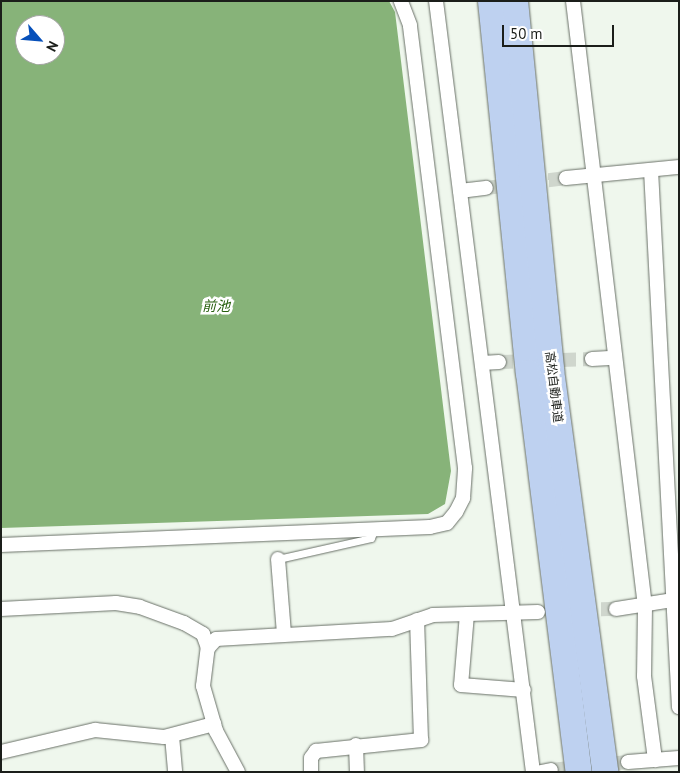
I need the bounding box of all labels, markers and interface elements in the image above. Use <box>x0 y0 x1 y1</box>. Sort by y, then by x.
north arrow <box>15 15 65 65</box>
scale bar <box>505 15 618 47</box>
text: 50 m <box>510 24 543 43</box>
text: N <box>42 38 63 55</box>
water label: 前池 <box>202 298 230 314</box>
street label: 高松自動車道 <box>542 350 566 424</box>

